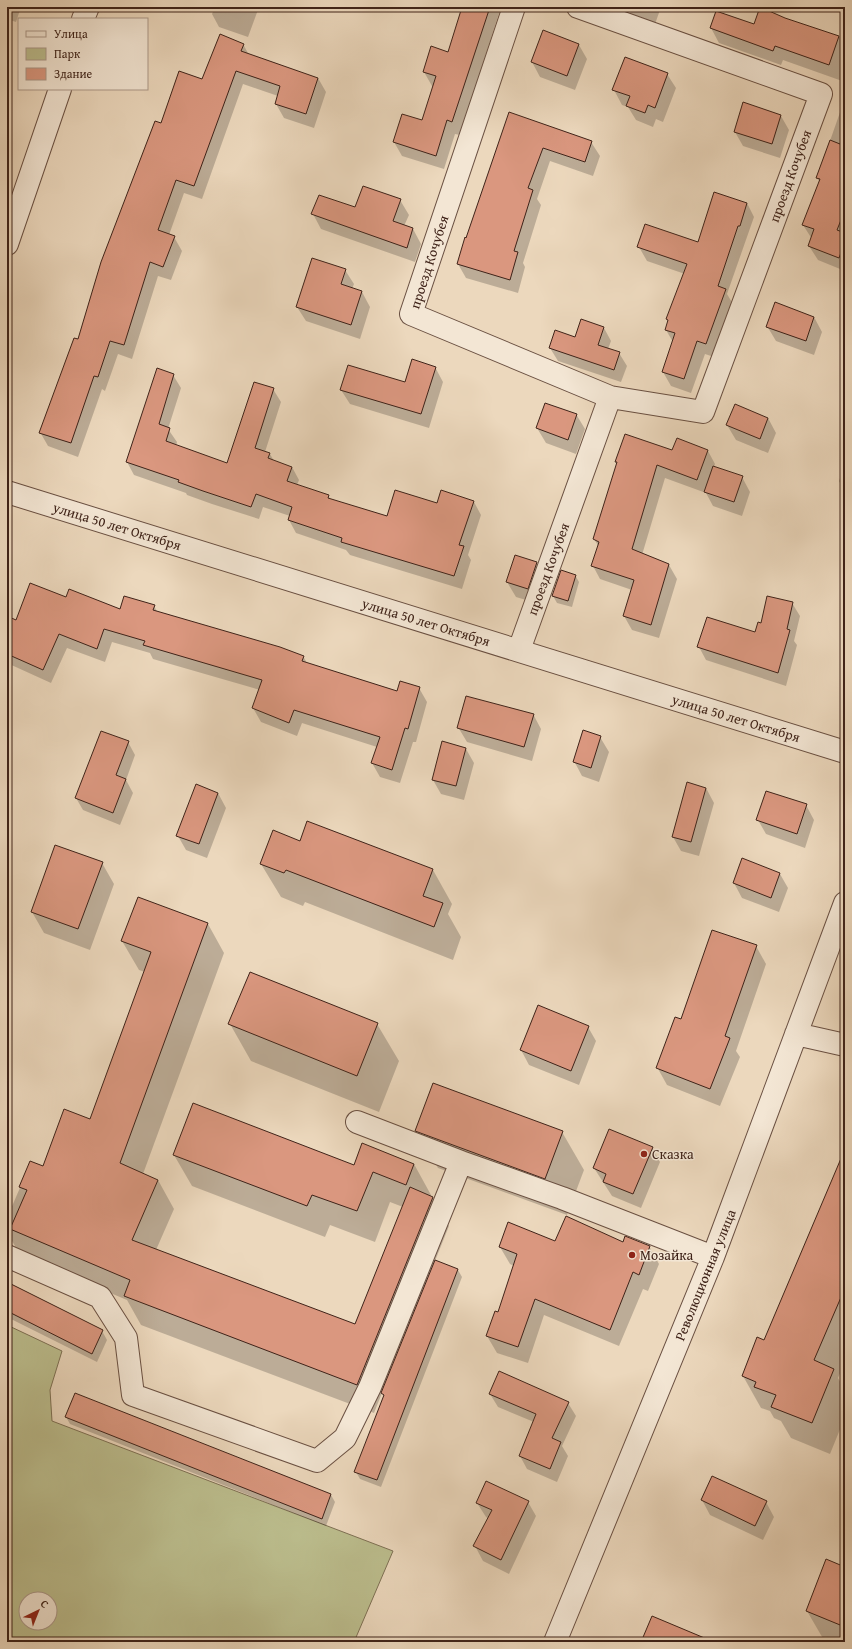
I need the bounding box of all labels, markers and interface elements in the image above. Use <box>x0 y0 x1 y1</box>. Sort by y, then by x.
legend <box>18 18 148 90</box>
text: Улица <box>54 25 88 42</box>
text: Парк <box>54 45 81 62</box>
text: Здание <box>54 65 93 82</box>
street label: проезд Кочубея <box>764 127 816 225</box>
street label: проезд Кочубея <box>404 213 454 311</box>
street label: улица 50 лет Октября <box>50 497 184 555</box>
street label: проезд Кочубея <box>522 520 574 618</box>
street label: улица 50 лет Октября <box>359 593 493 651</box>
street label: улица 50 лет Октября <box>669 689 803 747</box>
place label: Сказка <box>652 1144 694 1164</box>
marker: Сказка <box>639 1149 649 1159</box>
street label: Революционная улица <box>669 1206 741 1344</box>
place label: Мозайка <box>640 1245 694 1265</box>
marker: Мозайка <box>627 1250 637 1260</box>
north arrow <box>18 1591 58 1631</box>
text: С <box>37 1596 53 1612</box>

